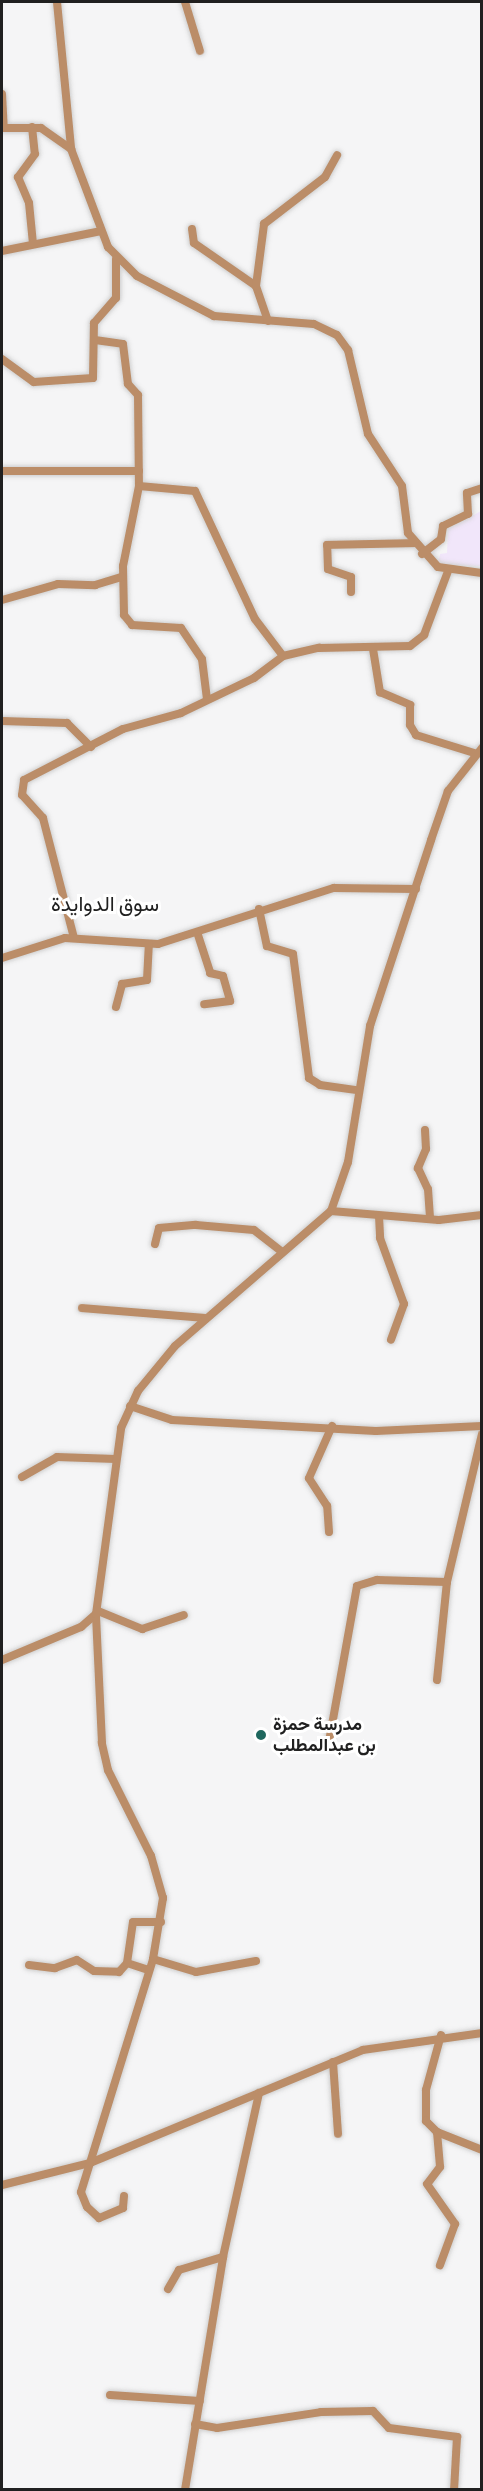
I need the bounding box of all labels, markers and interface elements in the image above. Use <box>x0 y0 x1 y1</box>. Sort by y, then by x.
district label: سوق الدوايدة <box>51 891 159 917</box>
place label: مدرسة حمزة بن عبدالمطلب <box>273 1714 376 1756</box>
marker: مدرسة حمزة بن عبدالمطلب <box>254 1728 268 1742</box>

